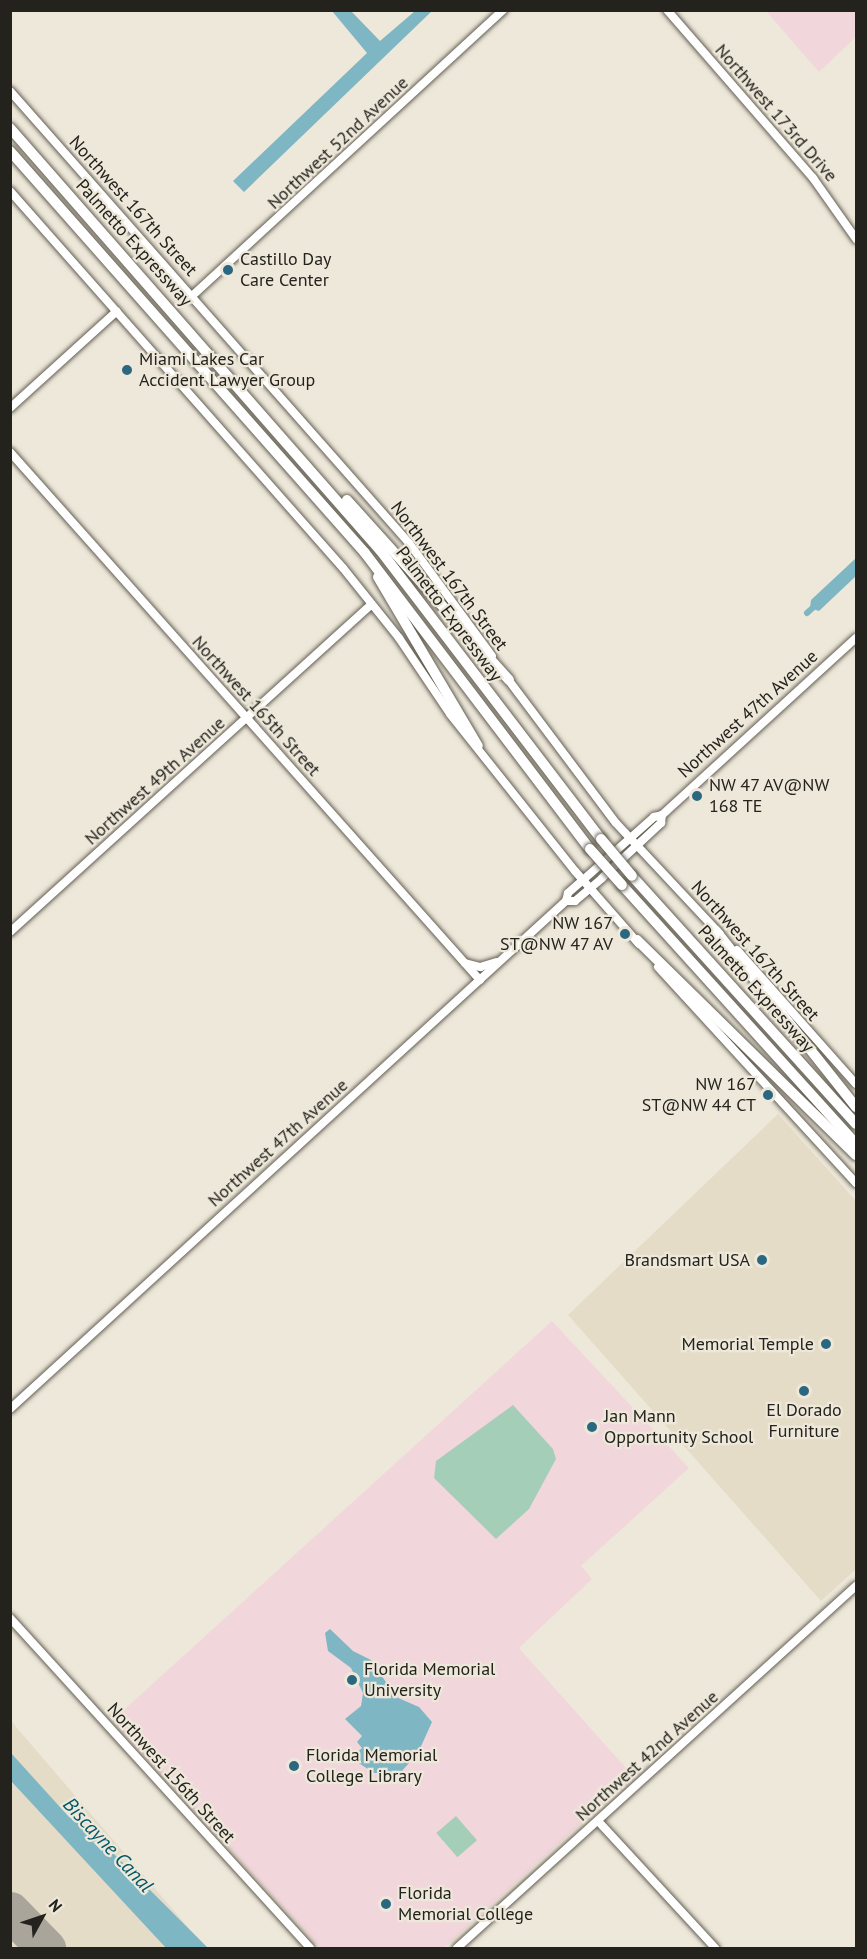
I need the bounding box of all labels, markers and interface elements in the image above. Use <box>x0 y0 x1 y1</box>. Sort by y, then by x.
street label: Northwest 173rd Drive <box>710 40 842 186</box>
street label: Northwest 52nd Avenue <box>263 72 413 214</box>
street label: Northwest 167th Street <box>64 132 202 280</box>
street label: Palmetto Expressway <box>71 175 197 311</box>
place label: Castillo Day Care Center <box>240 249 331 292</box>
marker: Castillo Day Care Center <box>221 263 235 277</box>
place label: Miami Lakes Car Accident Lawyer Group <box>139 349 315 392</box>
marker: Miami Lakes Car Accident Lawyer Group <box>120 363 134 377</box>
street label: Northwest 167th Street <box>386 497 512 655</box>
street label: Palmetto Expressway <box>391 542 507 686</box>
street label: Northwest 165th Street <box>187 631 325 781</box>
street label: Northwest 47th Avenue <box>673 645 823 783</box>
street label: Northwest 49th Avenue <box>80 712 230 850</box>
place label: NW 47 AV@NW 168 TE <box>709 775 831 818</box>
marker: NW 47 AV@NW 168 TE <box>690 789 704 803</box>
street label: Northwest 167th Street <box>686 877 824 1025</box>
place label: NW 167 ST@NW 47 AV <box>498 913 613 956</box>
street label: Palmetto Expressway <box>693 921 819 1057</box>
marker: NW 167 ST@NW 47 AV <box>618 927 632 941</box>
street label: Northwest 47th Avenue <box>203 1074 353 1212</box>
place label: NW 167 ST@NW 44 CT <box>641 1074 756 1116</box>
marker: NW 167 ST@NW 44 CT <box>761 1088 775 1102</box>
place label: Brandsmart USA <box>624 1249 750 1271</box>
marker: Brandsmart USA <box>755 1253 769 1267</box>
place label: Memorial Temple <box>681 1333 814 1355</box>
marker: Memorial Temple <box>819 1337 833 1351</box>
marker: El Dorado Furniture <box>797 1384 811 1398</box>
place label: El Dorado Furniture <box>766 1400 842 1442</box>
place label: Jan Mann Opportunity School <box>604 1406 754 1448</box>
marker: Jan Mann Opportunity School <box>585 1420 599 1434</box>
place label: Florida Memorial University <box>364 1659 495 1702</box>
marker: Florida Memorial University <box>345 1673 359 1687</box>
street label: Northwest 42nd Avenue <box>571 1686 723 1826</box>
street label: Northwest 156th Street <box>102 1698 240 1848</box>
place label: Florida Memorial College Library <box>306 1745 437 1788</box>
marker: Florida Memorial College Library <box>287 1759 301 1773</box>
water label: Biscayne Canal <box>58 1793 158 1897</box>
place label: Florida Memorial College <box>398 1883 533 1926</box>
north arrow <box>12 1887 72 1947</box>
text: N <box>45 1895 67 1916</box>
marker: Florida Memorial College <box>379 1897 393 1911</box>

